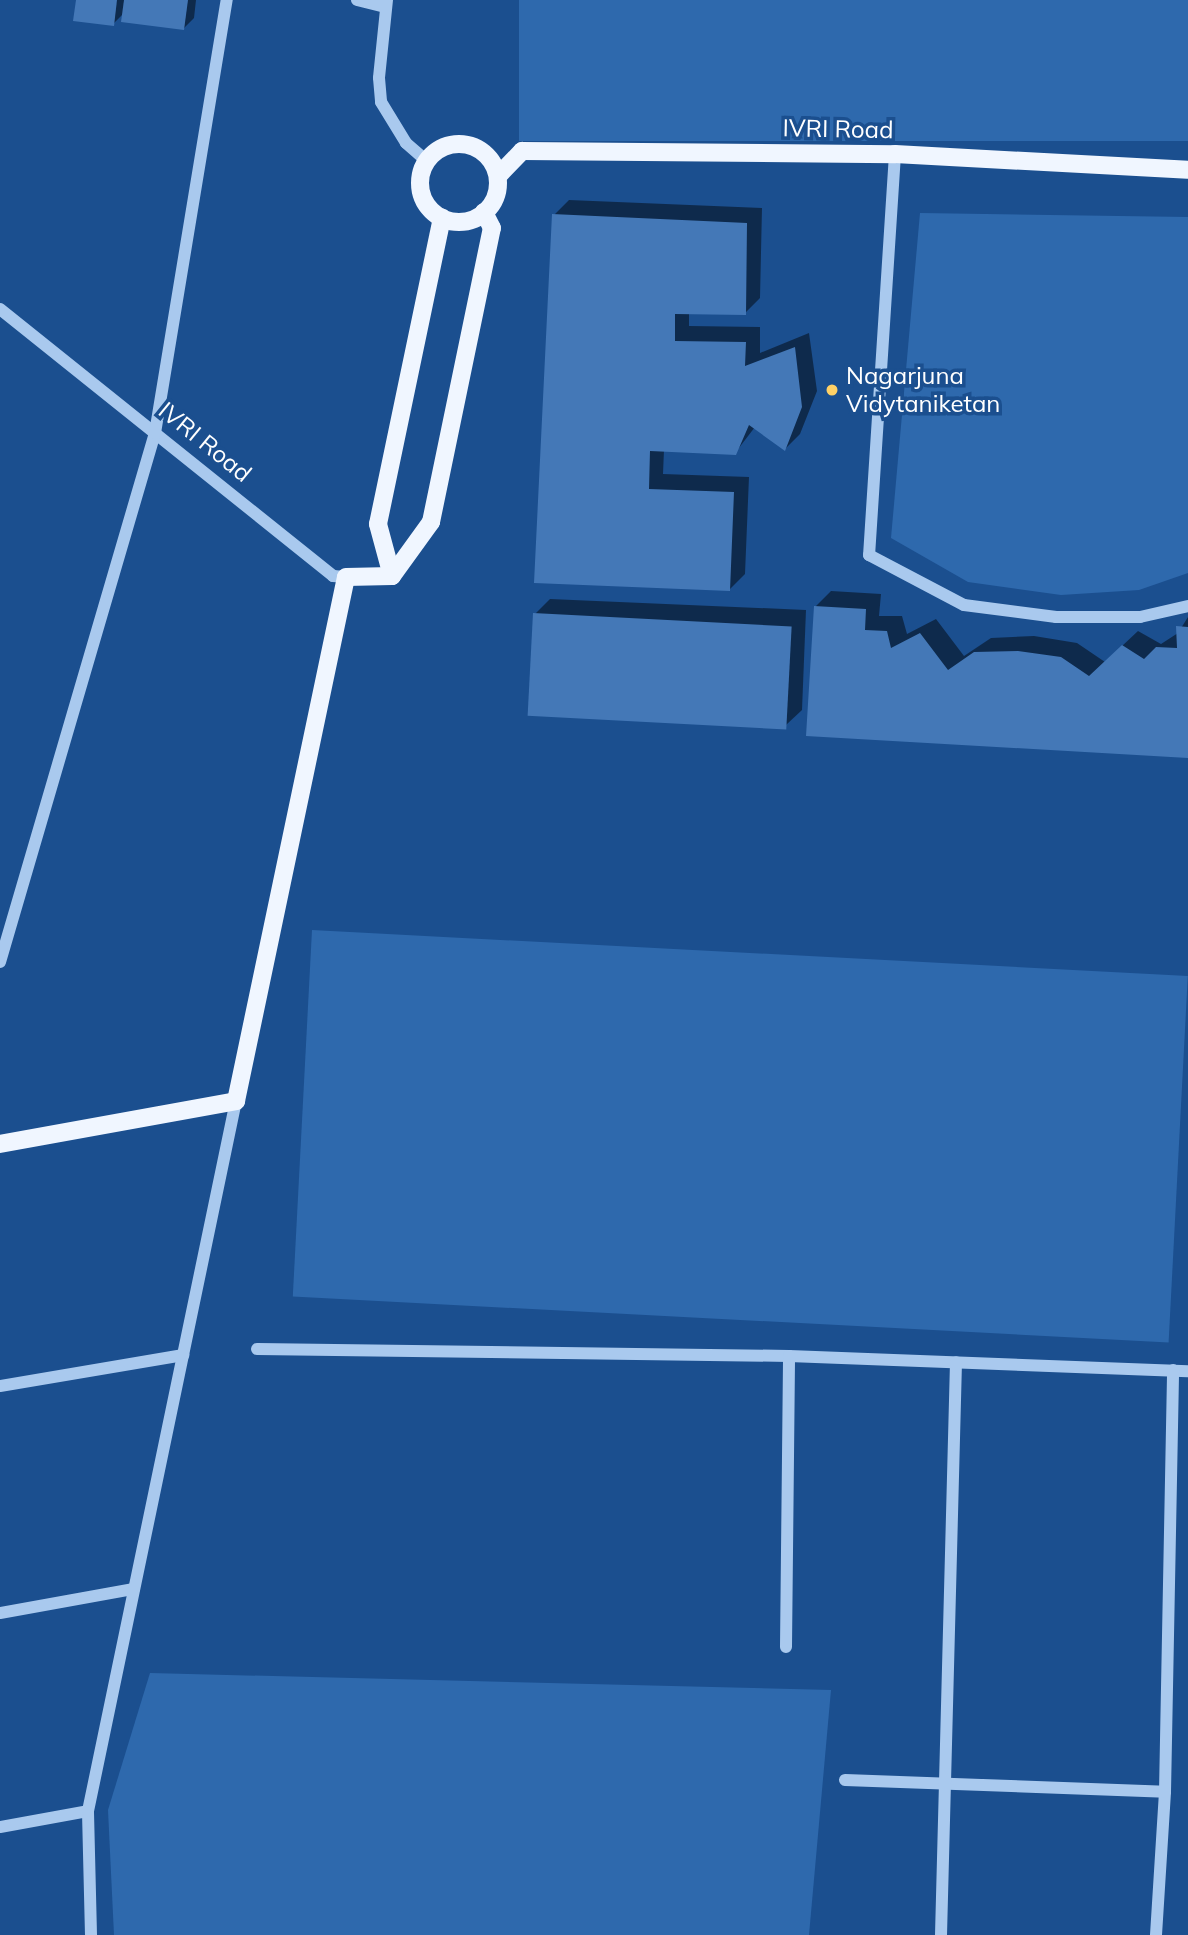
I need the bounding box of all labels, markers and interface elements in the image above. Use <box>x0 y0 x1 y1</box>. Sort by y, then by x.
street label: IVRI Road <box>782 114 894 144</box>
place label: Nagarjuna Vidytaniketan <box>846 362 1000 418</box>
marker: Nagarjuna Vidytaniketan <box>824 382 840 398</box>
street label: IVRI Road <box>153 396 257 488</box>

